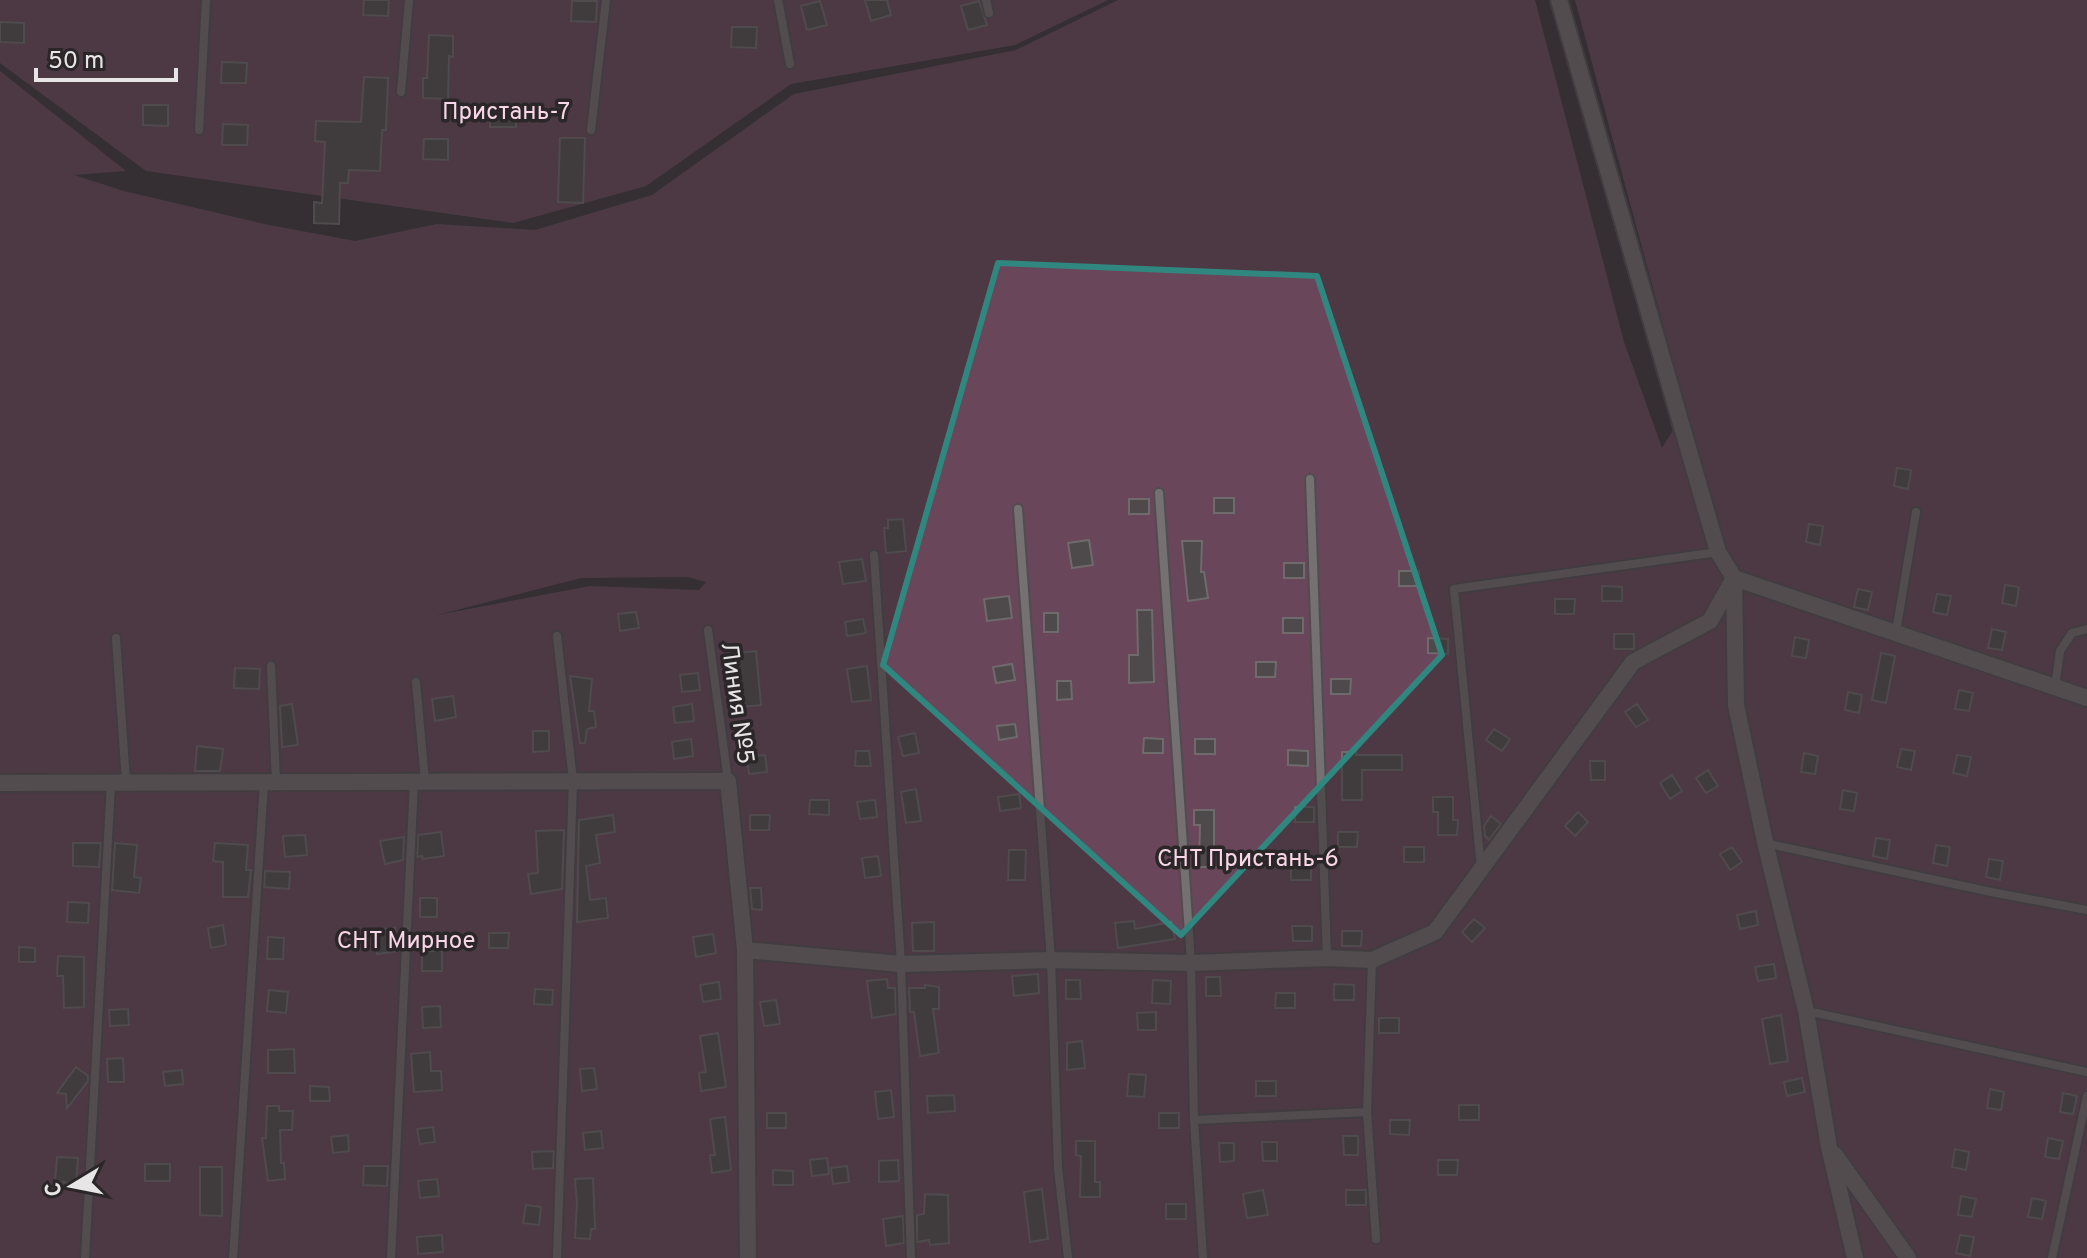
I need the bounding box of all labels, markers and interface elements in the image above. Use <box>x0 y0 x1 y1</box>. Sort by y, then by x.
scale bar <box>36 32 176 82</box>
text: 50 m <box>48 47 104 77</box>
park label: Пристань-7 <box>442 98 570 128</box>
street label: Линия №5 <box>713 640 759 766</box>
park label: СНТ Пристань-6 <box>1157 845 1339 875</box>
park label: СНТ Мирное <box>337 927 475 957</box>
north arrow <box>32 1146 112 1226</box>
text: С <box>40 1180 69 1198</box>

